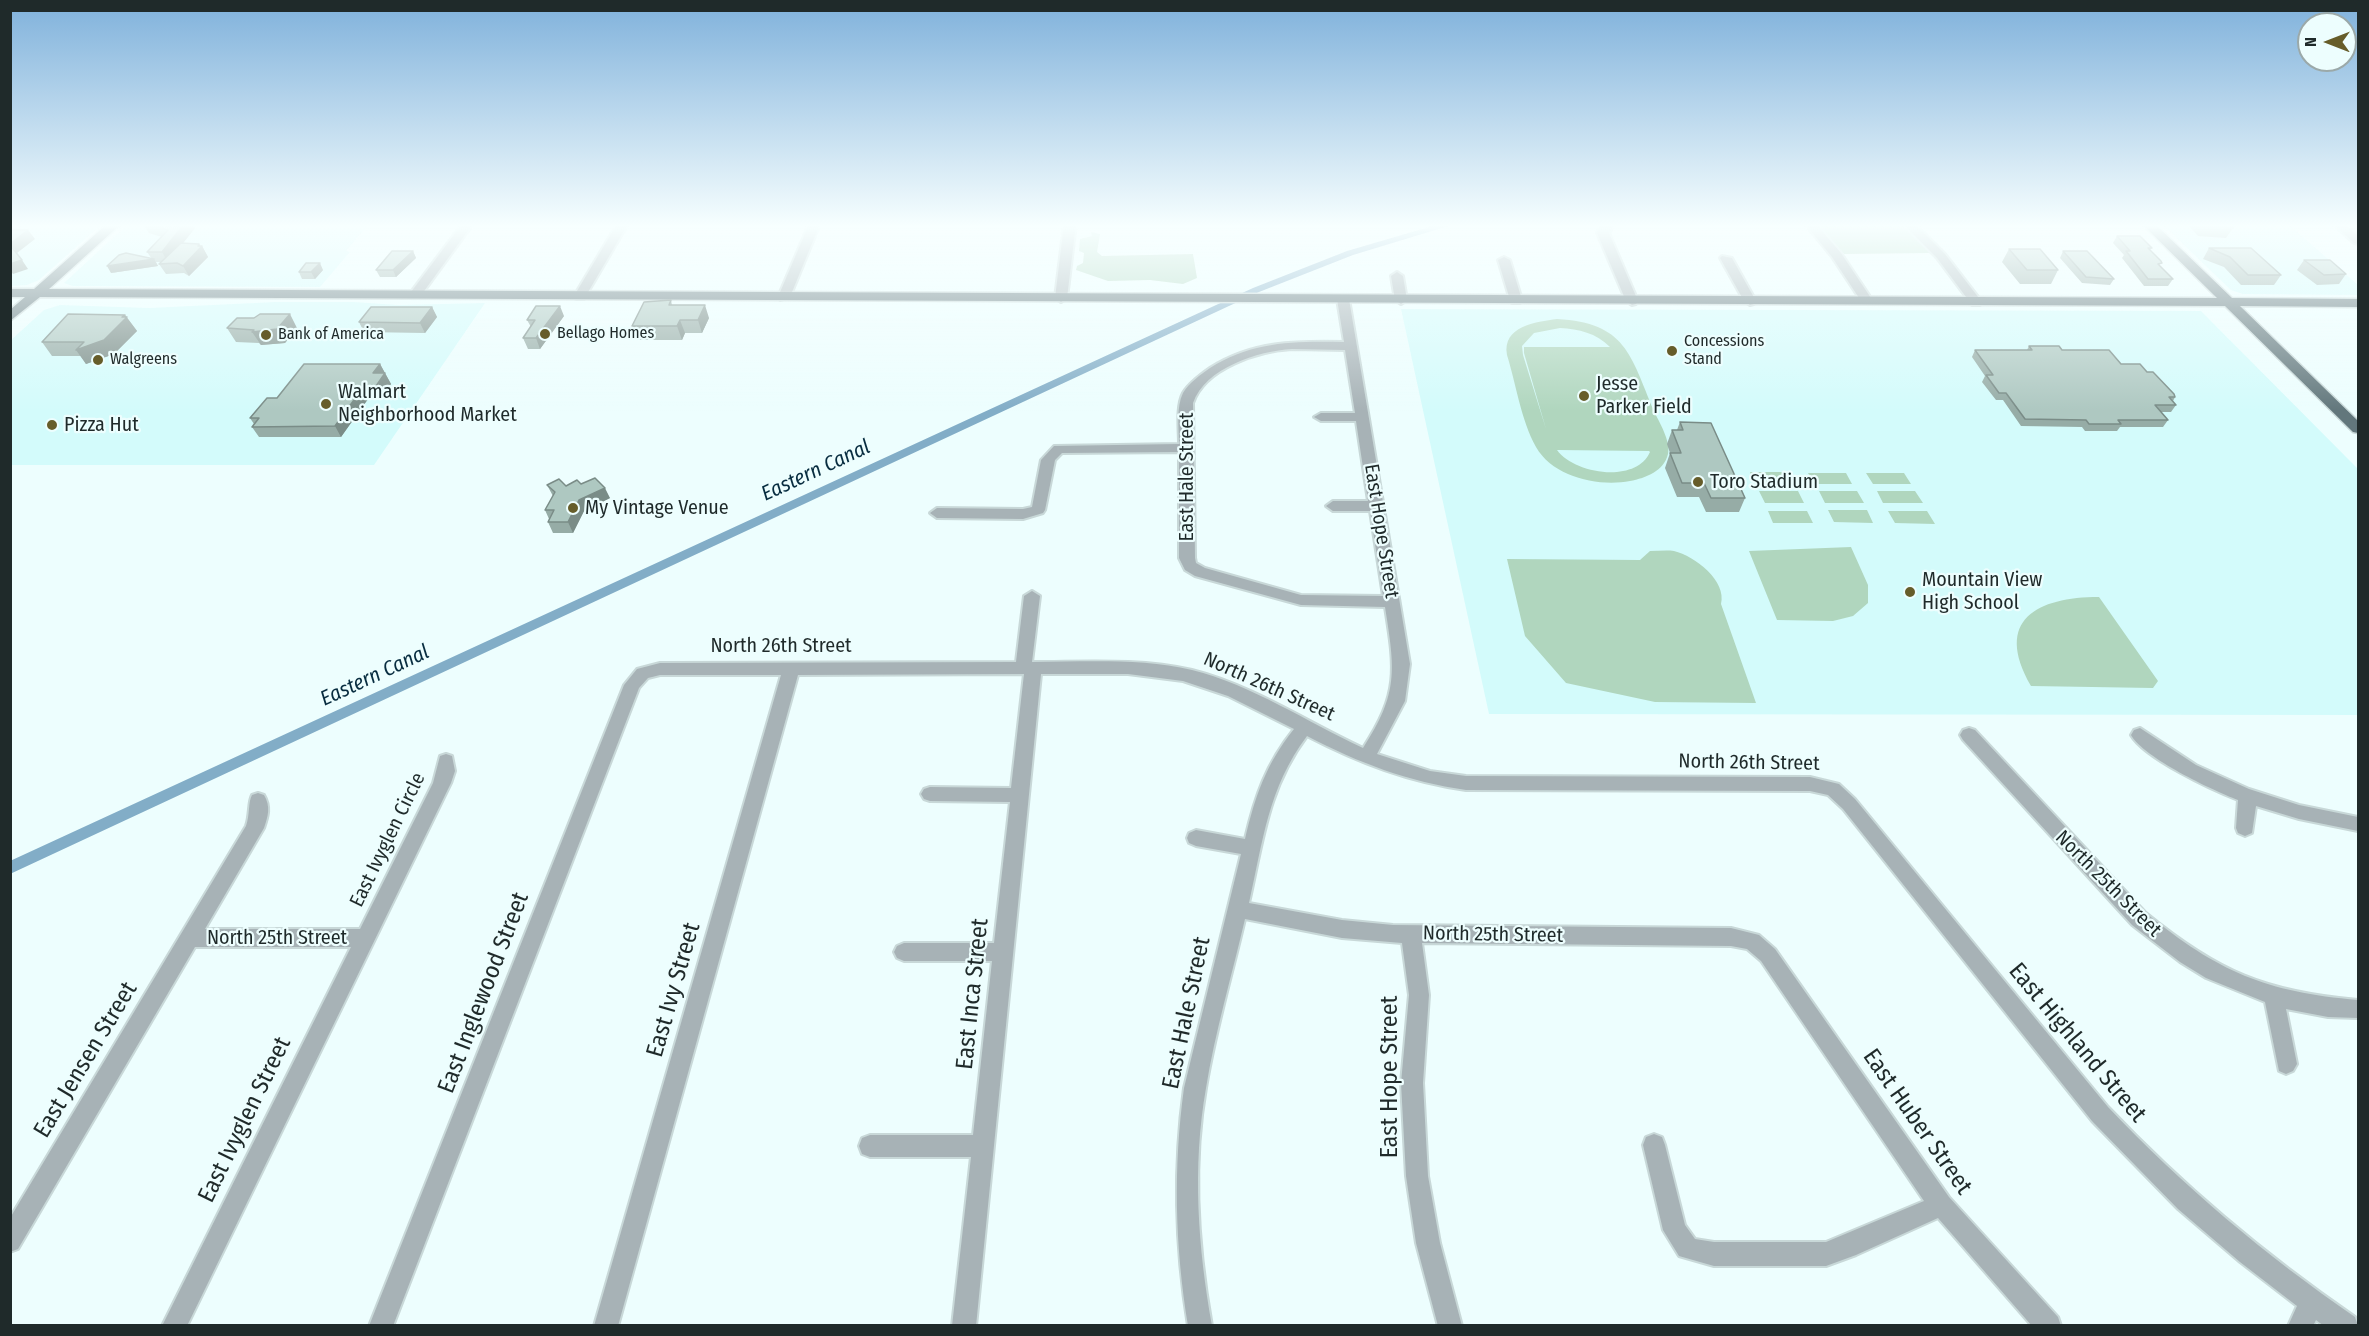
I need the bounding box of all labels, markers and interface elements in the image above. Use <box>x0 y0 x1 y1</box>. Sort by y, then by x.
north arrow <box>2297 12 2357 72</box>
text: N <box>2301 37 2320 47</box>
place label: Bellago Homes <box>557 324 654 344</box>
place label: Bank of America <box>278 325 384 345</box>
marker: Bellago Homes <box>538 327 552 341</box>
marker: Bank of America <box>259 328 273 342</box>
place label: Concessions Stand <box>1684 332 1764 370</box>
marker: Concessions Stand <box>1665 344 1679 358</box>
place label: Walgreens <box>110 350 177 370</box>
marker: Walgreens <box>91 353 105 367</box>
place label: Jesse Parker Field <box>1596 372 1692 419</box>
place label: Walmart Neighborhood Market <box>338 380 517 427</box>
marker: Jesse Parker Field <box>1577 389 1591 403</box>
marker: Walmart Neighborhood Market <box>319 397 333 411</box>
street label: East Hale Street <box>1175 412 1199 542</box>
place label: Pizza Hut <box>64 413 139 437</box>
marker: Pizza Hut <box>45 418 59 432</box>
water label: Eastern Canal <box>758 435 874 507</box>
street label: East Hope Street <box>1359 462 1403 600</box>
place label: Toro Stadium <box>1710 470 1818 494</box>
marker: Toro Stadium <box>1691 475 1705 489</box>
place label: My Vintage Venue <box>585 496 729 520</box>
marker: My Vintage Venue <box>566 501 580 515</box>
place label: Mountain View High School <box>1922 568 2042 615</box>
marker: Mountain View High School <box>1903 585 1917 599</box>
street label: North 26th Street <box>710 634 852 658</box>
water label: Eastern Canal <box>317 640 433 712</box>
street label: North 26th Street <box>1200 647 1338 727</box>
street label: North 26th Street <box>1678 750 1820 776</box>
street label: East Ivyglen Circle <box>345 769 431 911</box>
street label: North 25th Street <box>2050 826 2166 942</box>
street label: East Inglewood Street <box>432 888 536 1098</box>
street label: East Inca Street <box>951 917 995 1071</box>
street label: East Ivy Street <box>641 919 707 1061</box>
street label: North 25th Street <box>1423 922 1563 948</box>
street label: North 25th Street <box>207 926 347 950</box>
street label: East Hale Street <box>1157 934 1217 1092</box>
street label: East Highland Street <box>2002 958 2152 1128</box>
street label: East Jensen Street <box>28 977 144 1143</box>
street label: East Hope Street <box>1376 996 1404 1158</box>
street label: East Ivyglen Street <box>192 1033 298 1207</box>
street label: East Huber Street <box>1856 1044 1978 1200</box>

